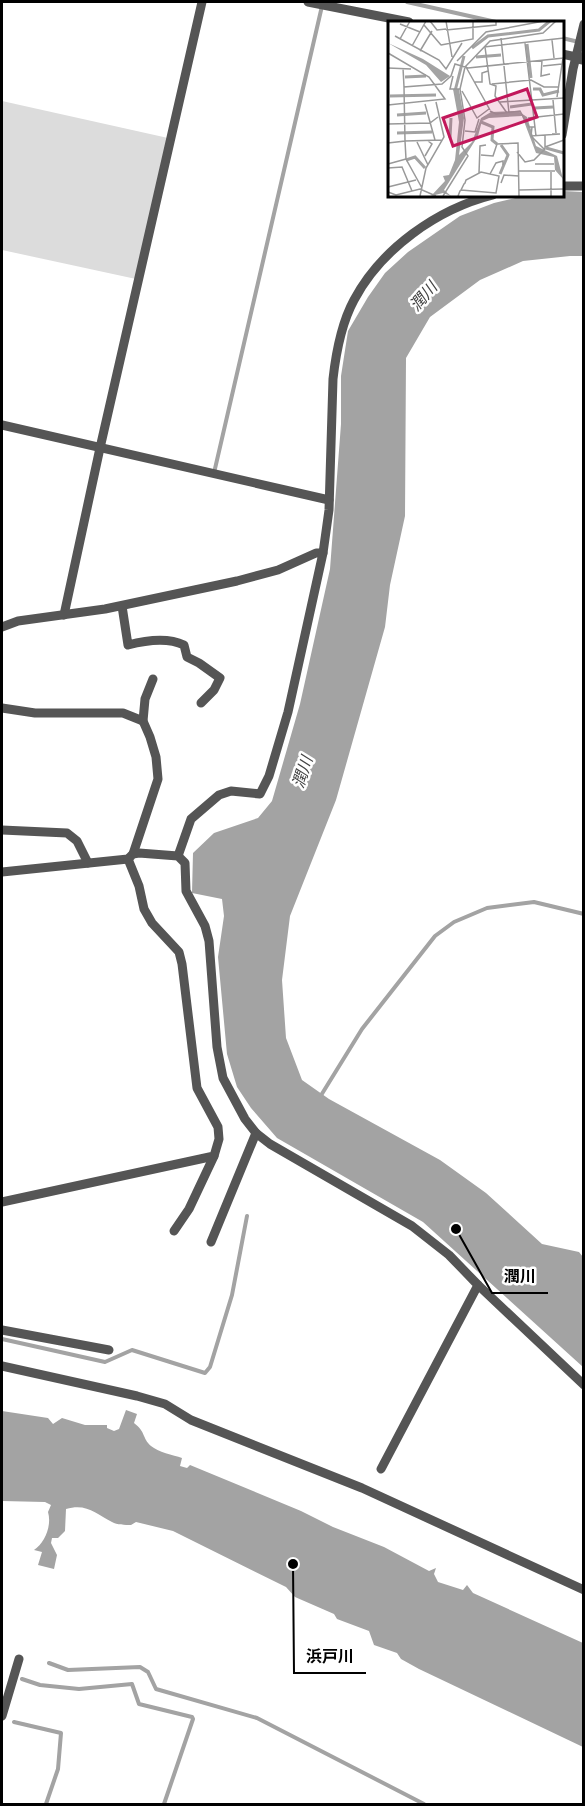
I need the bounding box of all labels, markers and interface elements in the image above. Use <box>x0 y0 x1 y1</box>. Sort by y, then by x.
inset map <box>388 21 564 196</box>
water label: 潤川 <box>405 276 442 315</box>
water label: 潤川 <box>288 752 317 790</box>
callout: 潤川 <box>492 1259 548 1293</box>
text: 潤川 <box>504 1266 536 1286</box>
callout: 浜戸川 <box>294 1639 366 1673</box>
text: 浜戸川 <box>306 1646 354 1666</box>

